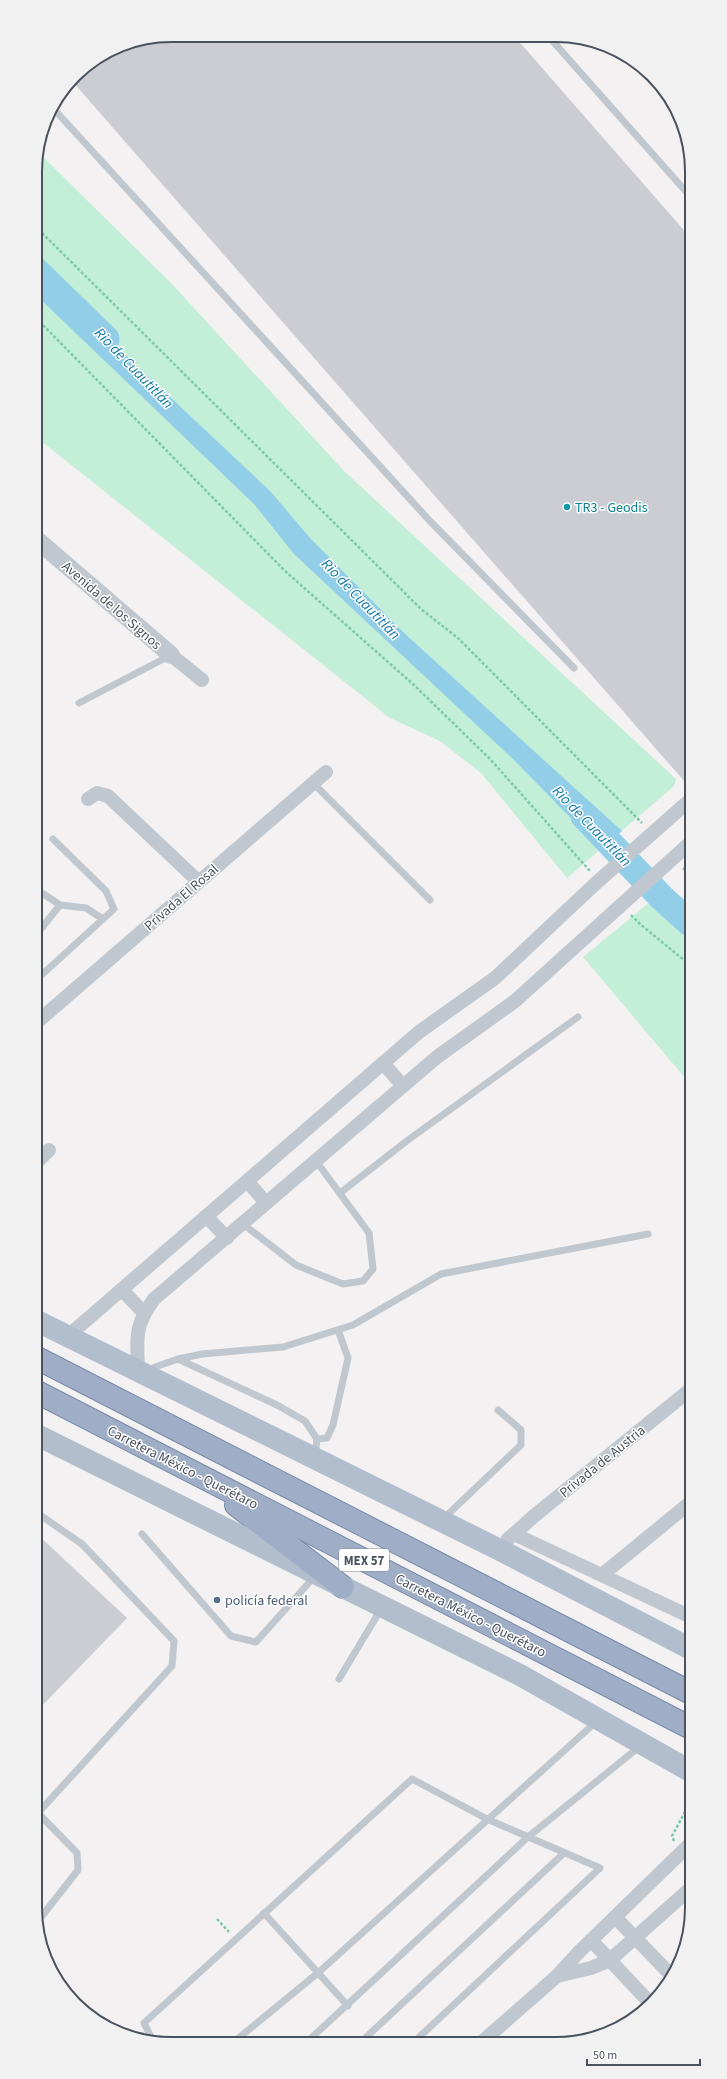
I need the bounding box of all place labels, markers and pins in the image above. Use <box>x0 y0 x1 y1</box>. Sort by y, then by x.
place label: TR3 - Geodis <box>575 498 648 518</box>
marker: TR3 - Geodis <box>562 502 572 512</box>
place label: policía federal <box>225 1591 308 1611</box>
marker: policía federal <box>212 1595 222 1605</box>

